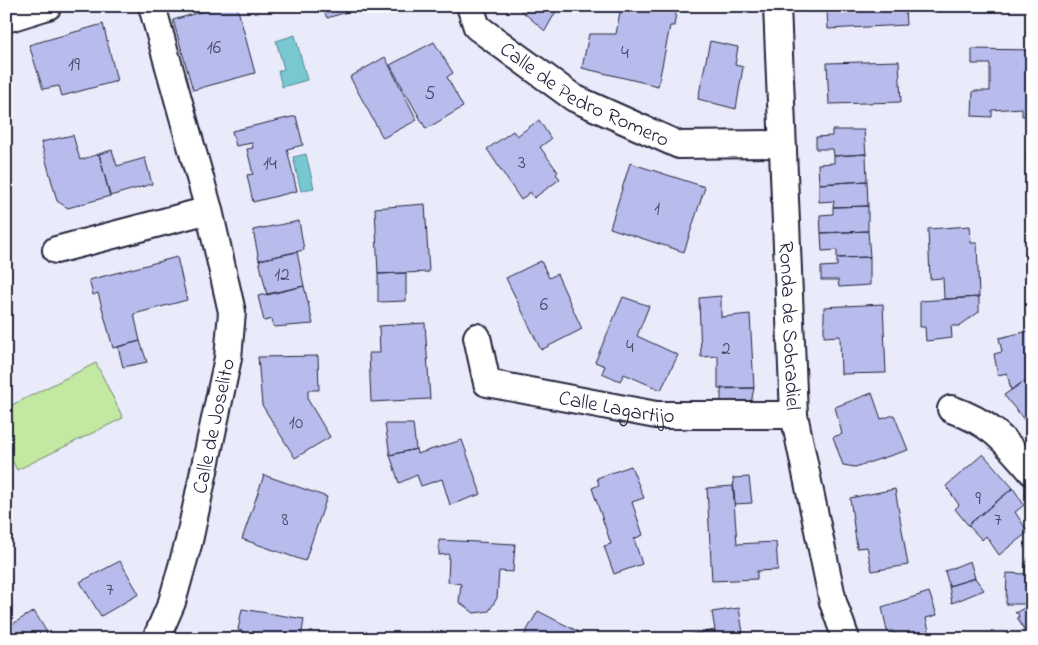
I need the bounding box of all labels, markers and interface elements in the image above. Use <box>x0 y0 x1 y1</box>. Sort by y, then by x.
house number: 16 <box>207 35 221 62</box>
street label: Calle de Pedro Romero <box>493 35 674 156</box>
house number: 4 <box>621 40 629 67</box>
house number: 19 <box>68 52 80 79</box>
house number: 5 <box>425 81 436 108</box>
house number: 3 <box>518 150 526 177</box>
house number: 14 <box>263 151 277 178</box>
house number: 1 <box>654 196 660 223</box>
street label: Ronda de Sobradiel <box>770 241 807 411</box>
house number: 12 <box>274 262 290 289</box>
house number: 6 <box>540 292 548 319</box>
house number: 4 <box>626 334 634 361</box>
house number: 2 <box>721 336 731 363</box>
street label: Calle de Joselito <box>186 356 244 497</box>
street label: Calle Lagartijo <box>556 384 675 432</box>
house number: 10 <box>289 410 303 437</box>
house number: 9 <box>975 486 981 513</box>
house number: 8 <box>281 507 289 534</box>
house number: 7 <box>994 507 1002 534</box>
house number: 7 <box>106 577 114 604</box>

